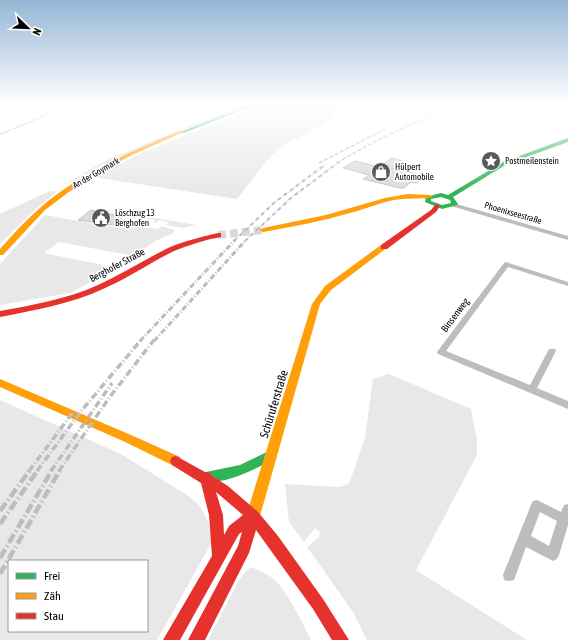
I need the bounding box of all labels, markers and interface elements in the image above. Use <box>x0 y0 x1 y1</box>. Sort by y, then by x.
north arrow <box>8 8 48 48</box>
text: N <box>30 27 44 37</box>
place icon: Postmeilenstein <box>480 150 502 172</box>
street label: An der Goymark <box>71 156 121 190</box>
place label: Postmeilenstein <box>505 156 559 166</box>
shop icon: Hülpert Automobile <box>370 161 392 183</box>
place label: Hülpert Automobile <box>395 162 434 182</box>
street label: Phoenixseestraße <box>483 200 543 226</box>
public building icon: Löschzug 13 Berghofen <box>90 207 112 229</box>
place label: Löschzug 13 Berghofen <box>115 208 155 228</box>
street label: Berghofer Straße <box>87 246 147 284</box>
street label: Binsenweg <box>439 295 472 334</box>
street label: Schüruferstraße <box>257 368 291 440</box>
legend <box>8 560 148 632</box>
text: Frei <box>44 569 60 583</box>
text: Zäh <box>44 589 61 603</box>
text: Stau <box>44 609 64 623</box>

